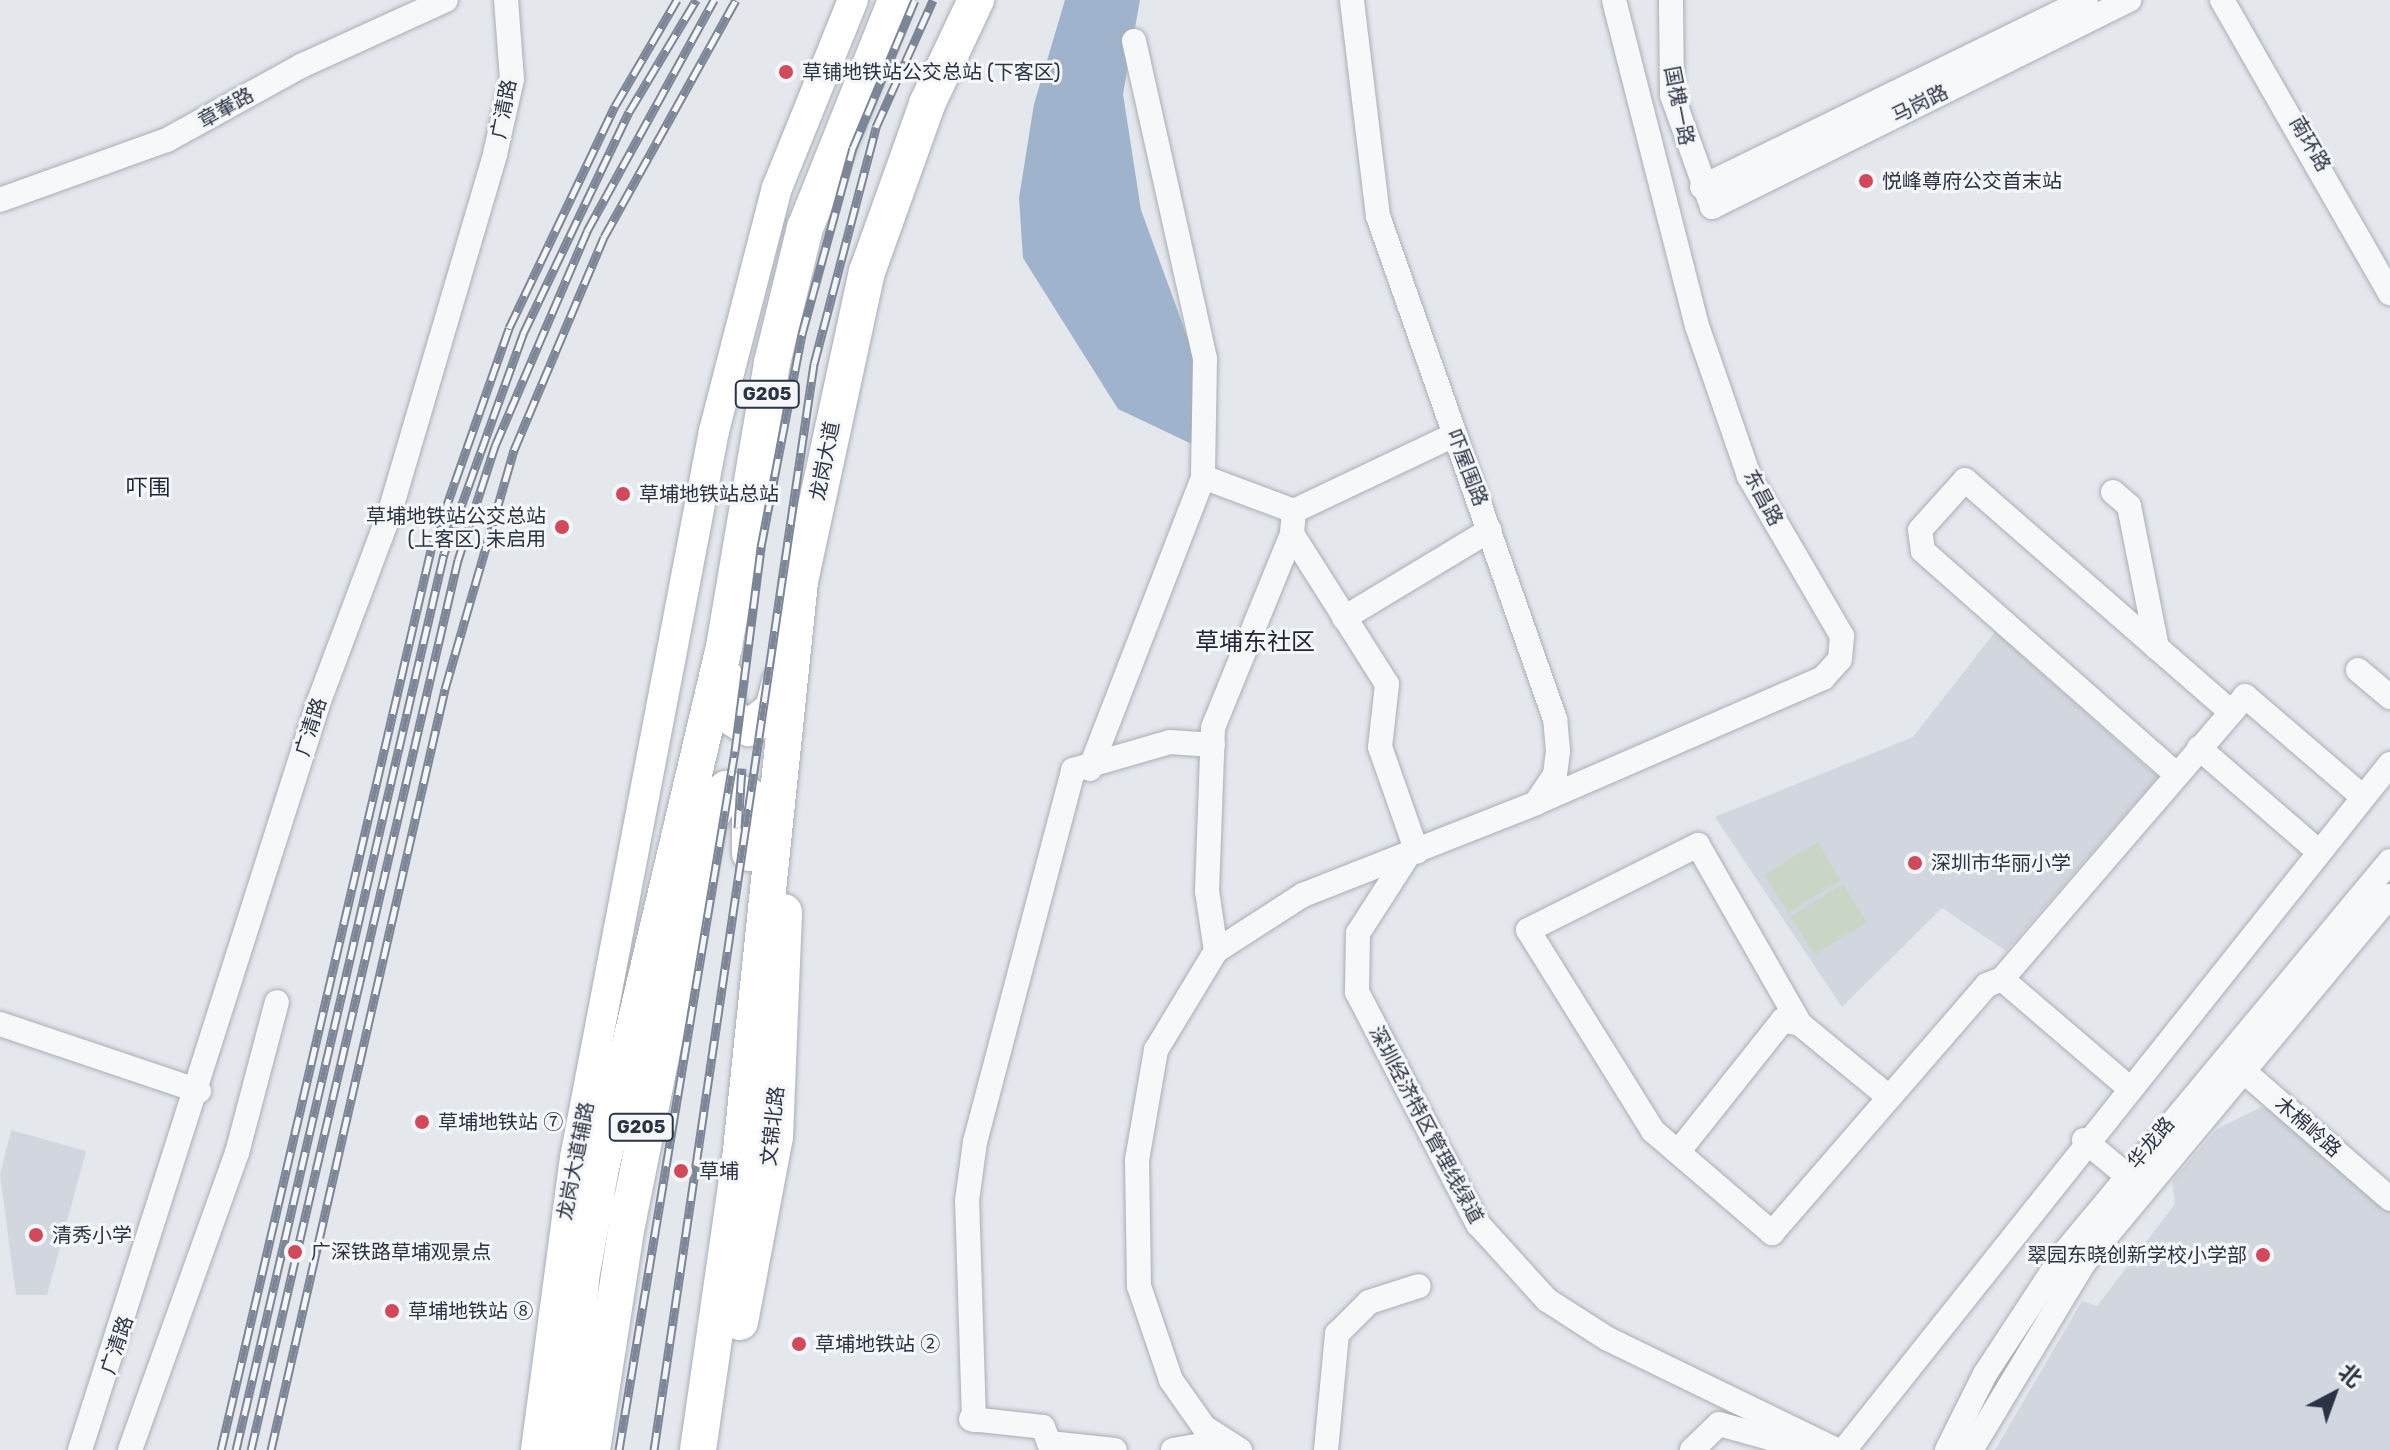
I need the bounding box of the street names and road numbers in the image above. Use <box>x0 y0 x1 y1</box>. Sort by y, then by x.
street label: 国槐一路 <box>1660 64 1698 148</box>
street label: 广清路 <box>486 77 522 141</box>
street label: 马岗路 <box>1888 80 1952 128</box>
street label: 章輋路 <box>194 83 258 133</box>
street label: 南环路 <box>2285 112 2335 176</box>
road number: G205 <box>733 380 801 408</box>
street label: 龙岗大道 <box>806 419 844 503</box>
street label: 吓屋围路 <box>1441 426 1493 510</box>
street label: 东昌路 <box>1738 466 1788 530</box>
street label: 广清路 <box>290 695 332 759</box>
street label: 深圳经济特区管理线绿道 <box>1364 1022 1488 1228</box>
street label: 文锦北路 <box>757 1085 789 1167</box>
street label: 木棉岭路 <box>2270 1092 2346 1162</box>
street label: 龙岗大道辅路 <box>553 1100 599 1222</box>
street label: 华龙路 <box>2123 1112 2179 1174</box>
road number: G205 <box>607 1113 675 1141</box>
street label: 广清路 <box>96 1313 138 1377</box>

